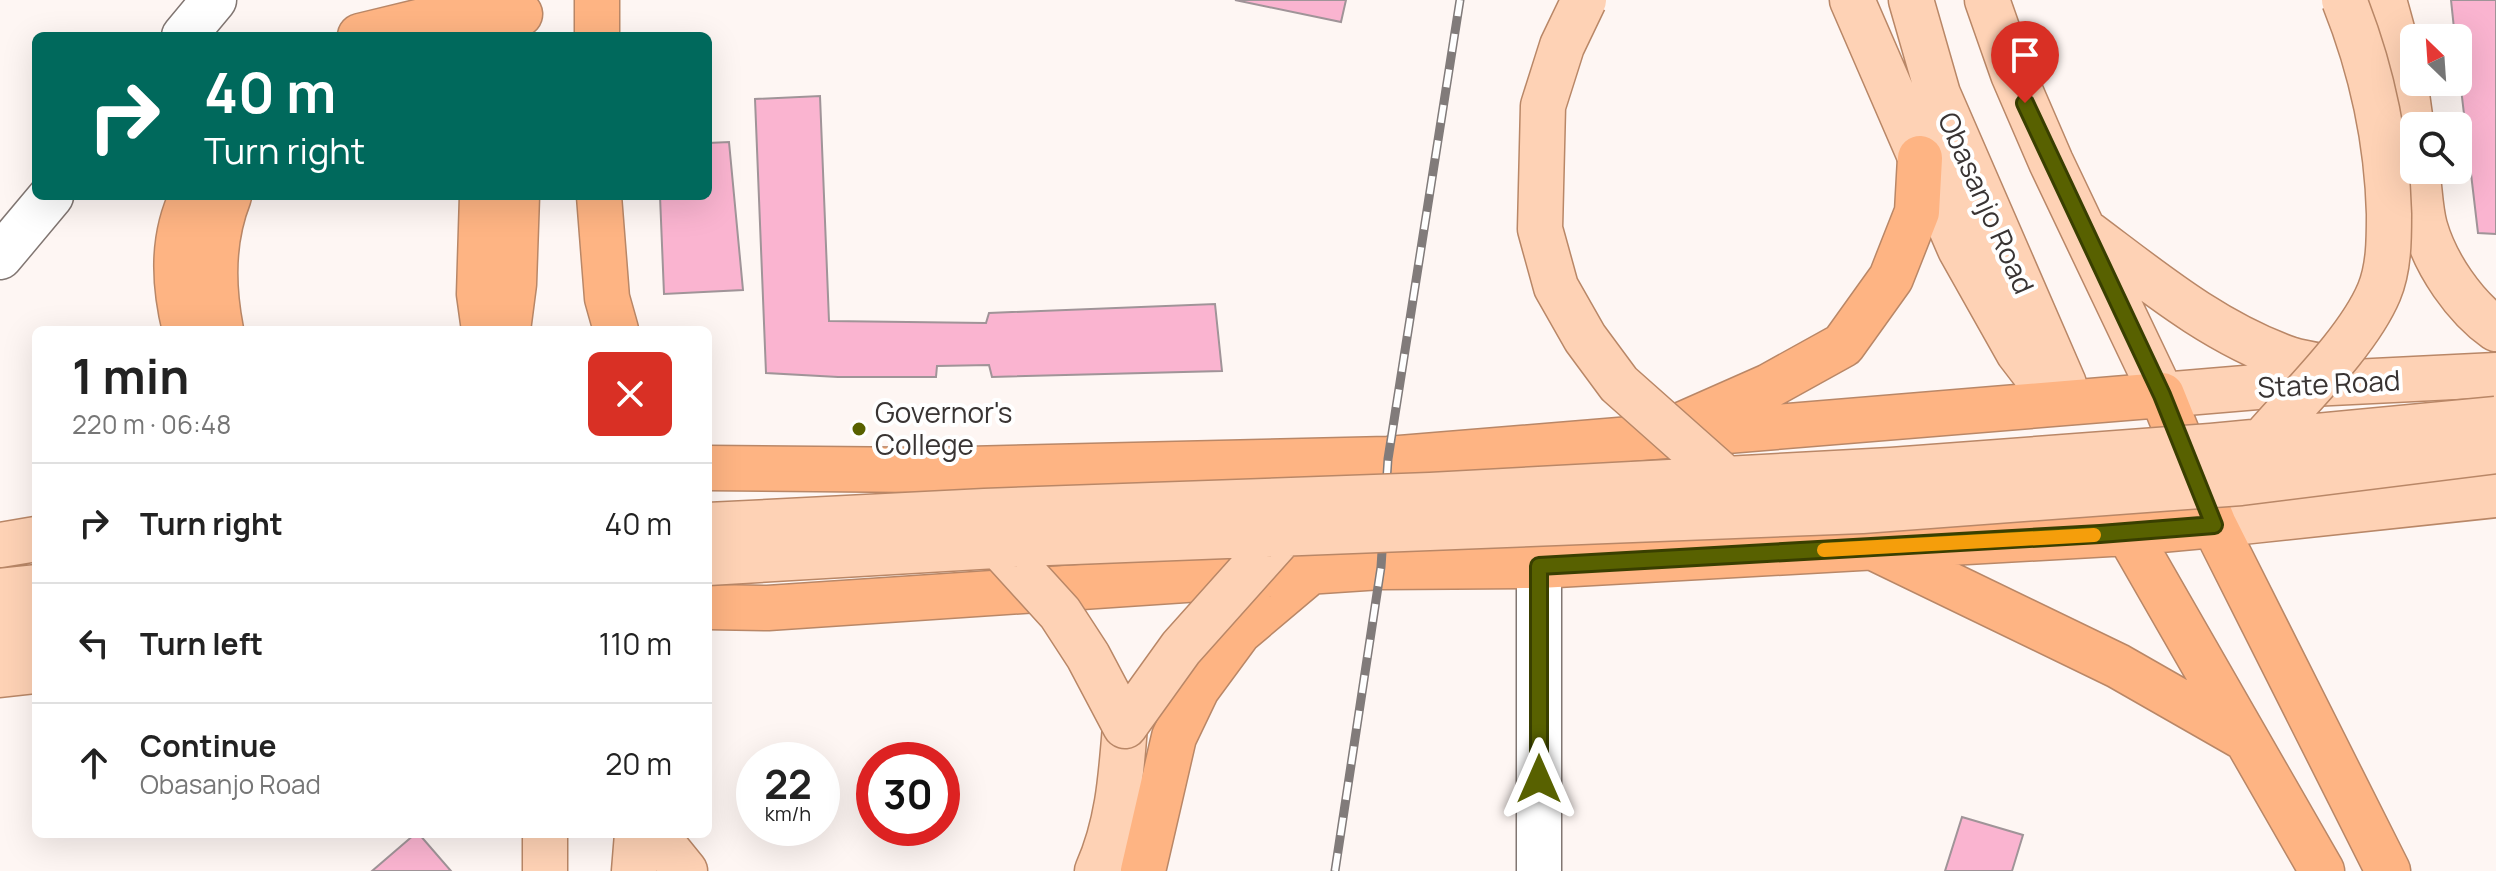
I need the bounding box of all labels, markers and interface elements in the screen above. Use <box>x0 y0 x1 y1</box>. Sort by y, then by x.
pin <box>1991 21 2059 103</box>
north arrow <box>2400 24 2472 96</box>
map controls <box>2400 24 2472 184</box>
icon: arrive <box>2003 33 2047 77</box>
text: 40 m <box>204 53 336 130</box>
icon: right <box>72 64 176 168</box>
street label: Obasanjo Road <box>1930 106 2044 299</box>
button: search <box>2400 112 2472 184</box>
text: Turn right <box>204 126 365 175</box>
text: 1 min <box>72 343 189 408</box>
button: close <box>588 352 672 436</box>
street label: State Road <box>2257 360 2401 406</box>
place label: Governor's College <box>875 393 1013 463</box>
text: 220 m · 06:48 <box>72 406 231 442</box>
marker: Governor's College <box>850 420 868 438</box>
icon: right <box>72 501 116 545</box>
text: Turn right <box>140 503 283 544</box>
text: 40 m <box>605 503 672 544</box>
icon: left <box>72 621 116 665</box>
text: Turn left <box>140 623 263 664</box>
text: 110 m <box>599 623 672 664</box>
text: Continue <box>140 725 276 766</box>
position arrow <box>1497 737 1581 821</box>
icon: ahead <box>72 741 116 785</box>
speed limit sign: 30 <box>856 742 960 846</box>
text: 20 m <box>605 743 672 784</box>
text: 22 <box>764 756 812 811</box>
text: Obasanjo Road <box>140 766 321 802</box>
text: km/h <box>765 800 811 827</box>

